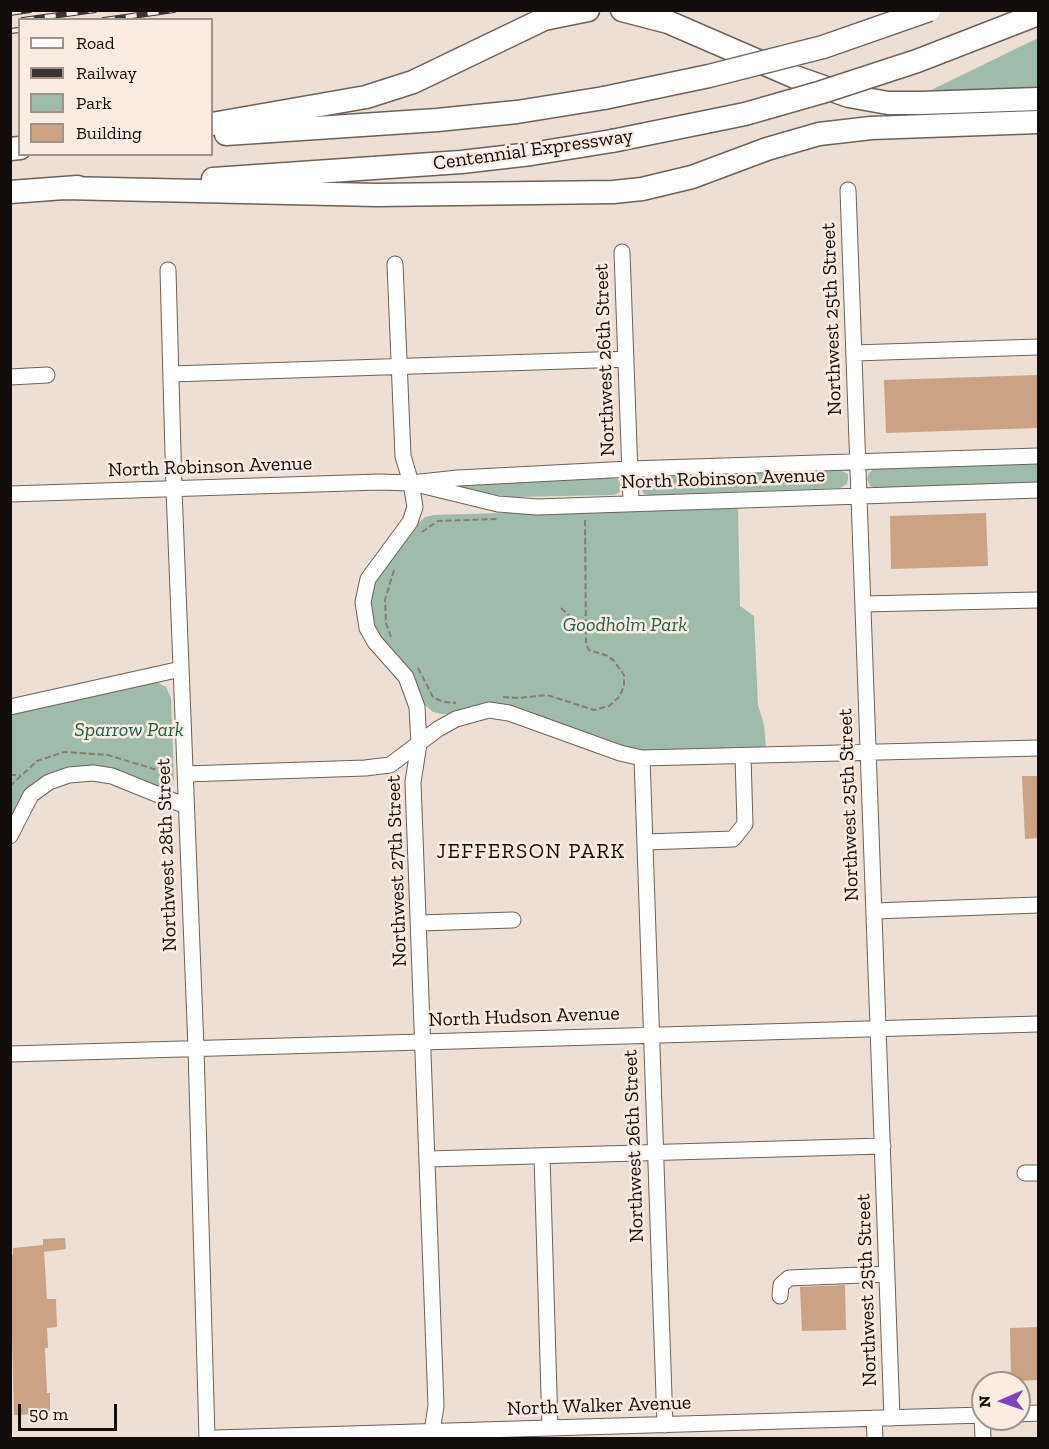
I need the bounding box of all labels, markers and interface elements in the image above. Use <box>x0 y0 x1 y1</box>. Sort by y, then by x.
legend <box>18 18 213 156</box>
text: Road <box>76 32 115 54</box>
text: Railway <box>76 62 137 84</box>
text: Park <box>76 92 112 114</box>
text: Building <box>76 122 142 144</box>
street label: Centennial Expressway <box>431 124 635 176</box>
street label: Northwest 25th Street <box>817 222 847 416</box>
street label: Northwest 26th Street <box>590 263 620 457</box>
street label: North Robinson Avenue <box>107 451 313 483</box>
street label: North Robinson Avenue <box>620 463 826 495</box>
park label: Goodholm Park <box>563 613 687 637</box>
street label: Northwest 25th Street <box>834 708 864 902</box>
park label: Sparrow Park <box>74 718 184 742</box>
street label: Northwest 28th Street <box>152 758 182 952</box>
street label: Northwest 27th Street <box>382 775 412 967</box>
district label: JEFFERSON PARK <box>436 839 626 865</box>
street label: North Hudson Avenue <box>428 1002 620 1032</box>
street label: Northwest 26th Street <box>619 1049 649 1243</box>
street label: Northwest 25th Street <box>852 1193 882 1387</box>
north arrow <box>971 1371 1031 1431</box>
street label: North Walker Avenue <box>506 1391 692 1421</box>
scale bar <box>21 1392 120 1430</box>
text: N <box>975 1395 994 1408</box>
text: 50 m <box>29 1403 68 1425</box>

